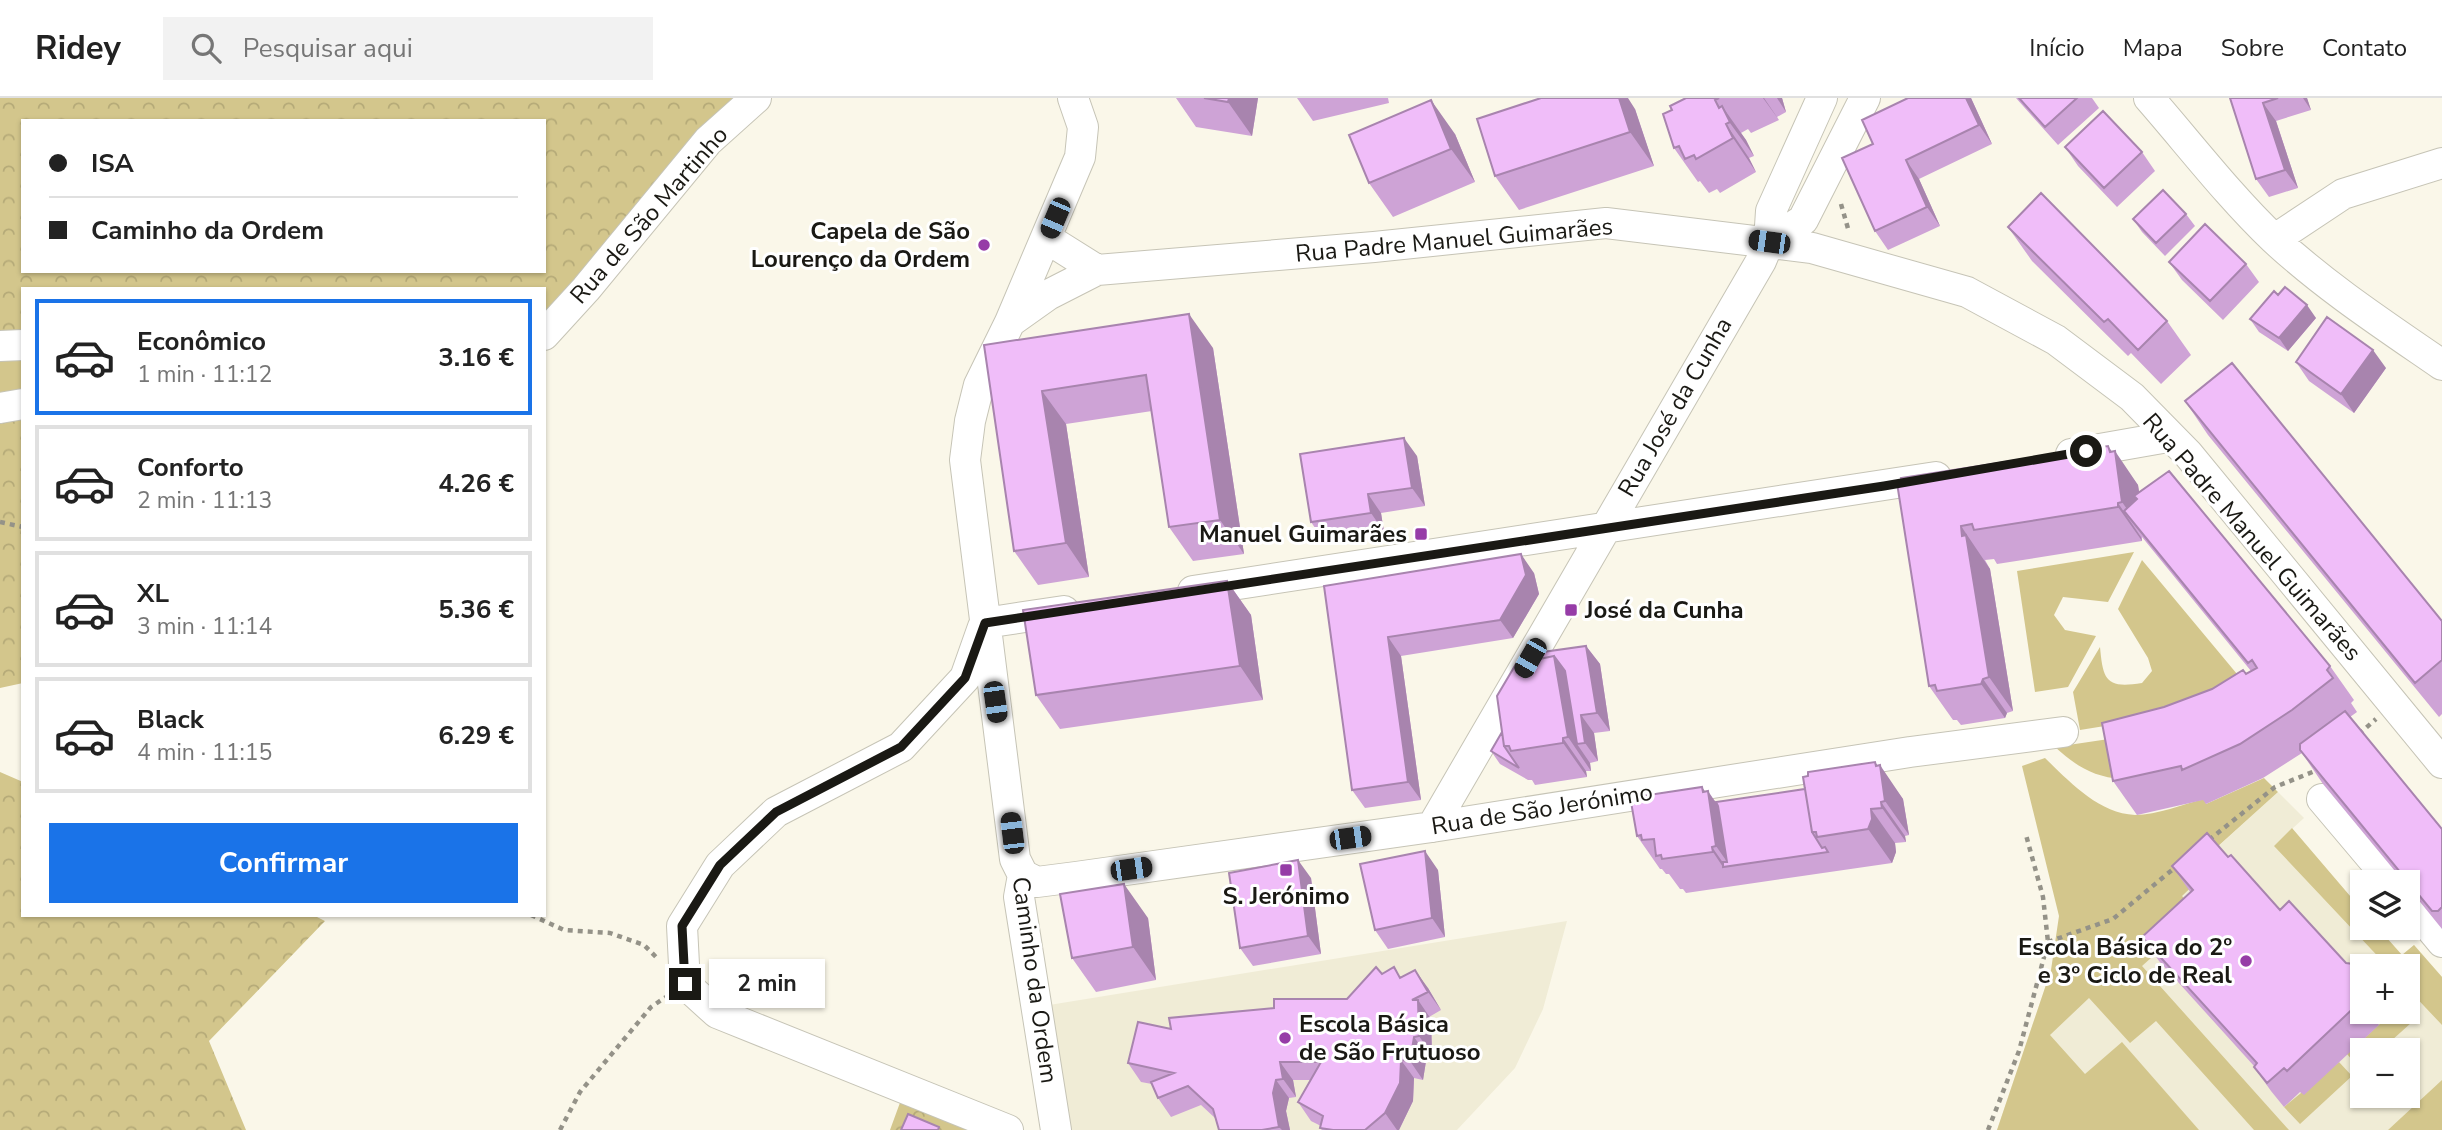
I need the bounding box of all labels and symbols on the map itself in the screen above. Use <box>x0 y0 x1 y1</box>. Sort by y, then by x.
street label: Rua de São Martinho <box>563 119 735 311</box>
car <box>1038 195 1073 241</box>
street label: Rua Padre Manuel Guimarães <box>1294 210 1614 270</box>
place label: Capela de São Lourenço da Ordem <box>751 215 970 275</box>
car <box>1747 229 1792 255</box>
marker: Capela de São Lourenço da Ordem <box>976 237 992 253</box>
street label: Rua José da Cunha <box>1611 311 1739 503</box>
street label: Rua Padre Manuel Guimarães <box>2135 406 2369 668</box>
route start <box>2070 435 2102 467</box>
place label: Manuel Guimarães <box>1199 518 1407 550</box>
marker: Manuel Guimarães <box>1413 526 1429 542</box>
place label: José da Cunha <box>1584 594 1744 626</box>
marker: José da Cunha <box>1563 602 1579 618</box>
car <box>1511 635 1550 681</box>
car <box>982 680 1009 724</box>
street label: Rua de São Jerónimo <box>1429 776 1655 842</box>
car <box>1000 811 1025 855</box>
car <box>1328 825 1373 851</box>
car <box>1109 856 1154 882</box>
marker: S. Jerónimo <box>1278 862 1294 878</box>
street label: Caminho da Ordem <box>1005 875 1065 1085</box>
place label: S. Jerónimo <box>1223 880 1349 912</box>
place label: Escola Básica do 2º e 3º Ciclo de Real <box>2018 931 2233 991</box>
marker: Escola Básica do 2º e 3º Ciclo de Real <box>2238 953 2254 969</box>
callout: 2 min <box>710 960 825 1008</box>
route end <box>669 968 701 1000</box>
place label: Escola Básica de São Frutuoso <box>1299 1008 1481 1068</box>
marker: Escola Básica de São Frutuoso <box>1277 1030 1293 1046</box>

